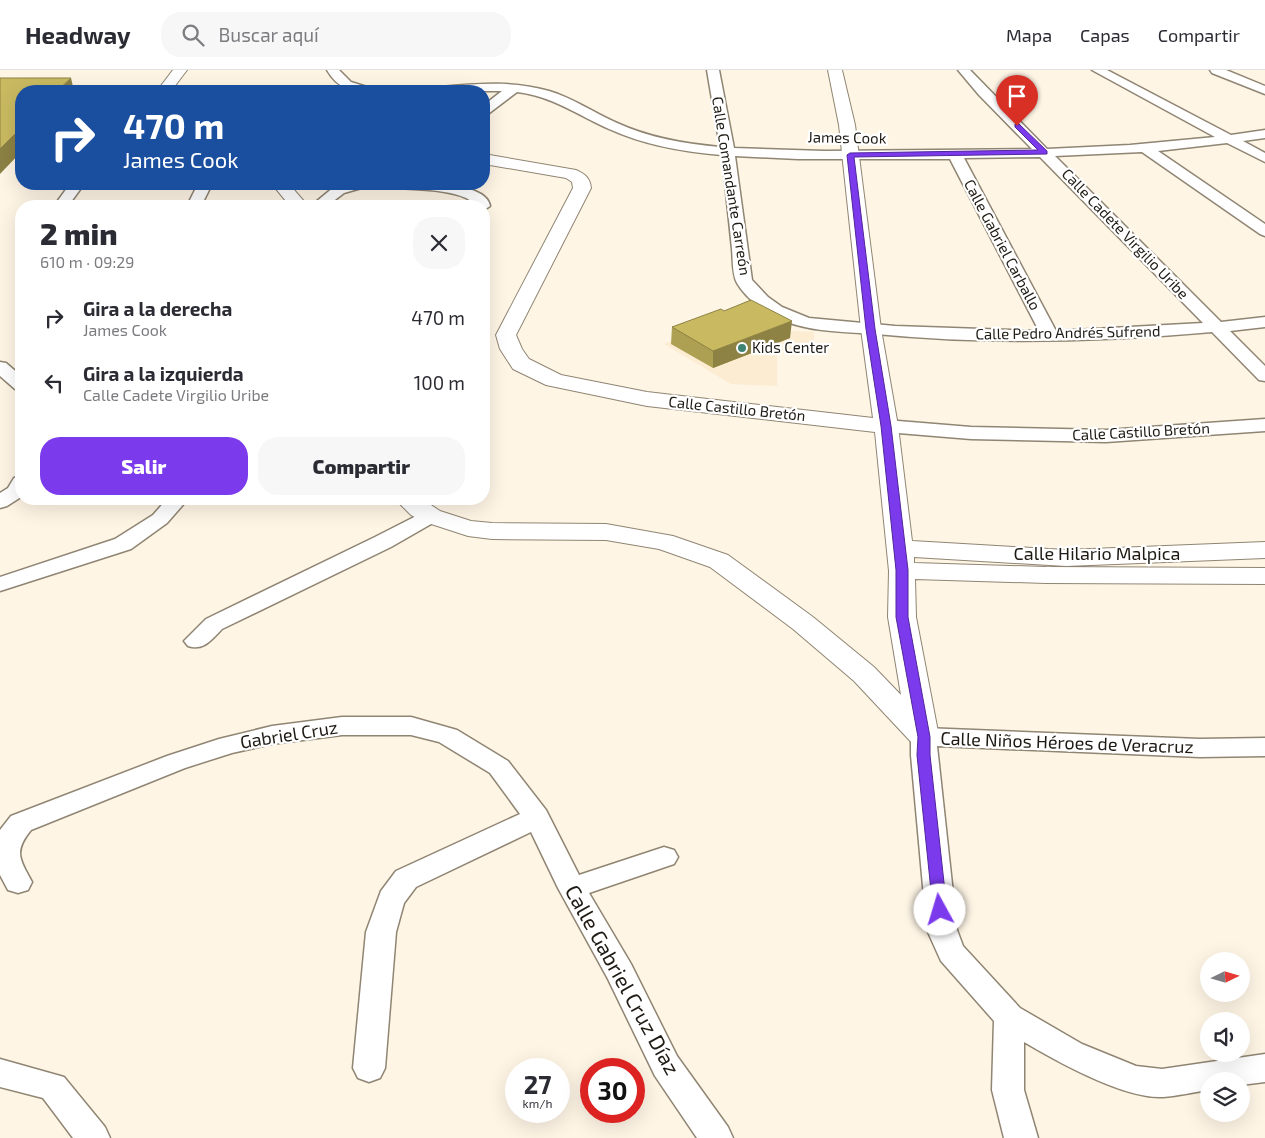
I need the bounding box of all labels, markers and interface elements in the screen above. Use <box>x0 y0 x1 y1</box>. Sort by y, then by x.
search box <box>161 12 511 57</box>
text: Headway <box>25 20 131 49</box>
icon: search <box>179 21 207 49</box>
text: Buscar aquí <box>219 23 319 46</box>
text: Mapa <box>1006 24 1052 46</box>
text: Capas <box>1080 24 1130 46</box>
text: Compartir <box>1158 24 1240 46</box>
pin <box>996 75 1038 126</box>
icon: arrive <box>1003 82 1031 110</box>
street label: Calle Comandante Carreón <box>709 95 755 277</box>
text: 470 m <box>123 104 224 146</box>
icon: right <box>40 105 105 170</box>
street label: James Cook <box>807 127 887 147</box>
text: James Cook <box>123 146 238 172</box>
street label: Calle Cadete Virgilio Uribe <box>1059 164 1193 302</box>
street label: Calle Gabriel Carballo <box>961 176 1045 313</box>
text: 2 min <box>40 215 118 251</box>
button: close <box>413 217 465 269</box>
text: 610 m · 09:29 <box>40 252 134 271</box>
text: Gira a la derecha <box>83 297 232 320</box>
icon: right <box>40 304 68 332</box>
text: 470 m <box>411 306 465 329</box>
text: James Cook <box>83 320 167 339</box>
street label: Calle Pedro Andrés Sufrend <box>975 321 1161 343</box>
place label: Kids Center <box>752 338 829 356</box>
marker: Kids Center <box>736 342 748 354</box>
text: Gira a la izquierda <box>83 362 244 385</box>
icon: left <box>40 369 68 397</box>
text: 100 m <box>414 371 465 394</box>
text: Calle Cadete Virgilio Uribe <box>83 385 269 404</box>
street label: Calle Castillo Bretón <box>668 392 807 424</box>
street label: Calle Castillo Bretón <box>1072 418 1210 444</box>
button: Salir <box>40 437 248 495</box>
button: Compartir <box>258 437 465 495</box>
street label: Calle Hilario Malpica <box>1014 542 1180 564</box>
street label: Gabriel Cruz <box>238 715 339 753</box>
street label: Calle Niños Héroes de Veracruz <box>940 727 1194 757</box>
street label: Calle Gabriel Cruz Díaz <box>561 880 686 1079</box>
position arrow <box>913 883 965 935</box>
north arrow <box>1200 952 1250 1002</box>
map controls <box>1200 952 1250 1122</box>
button: sound <box>1200 1012 1250 1062</box>
speed limit sign: 30 <box>580 1058 645 1123</box>
text: 27 <box>524 1069 551 1099</box>
button: layers <box>1200 1072 1250 1122</box>
text: km/h <box>523 1096 552 1110</box>

